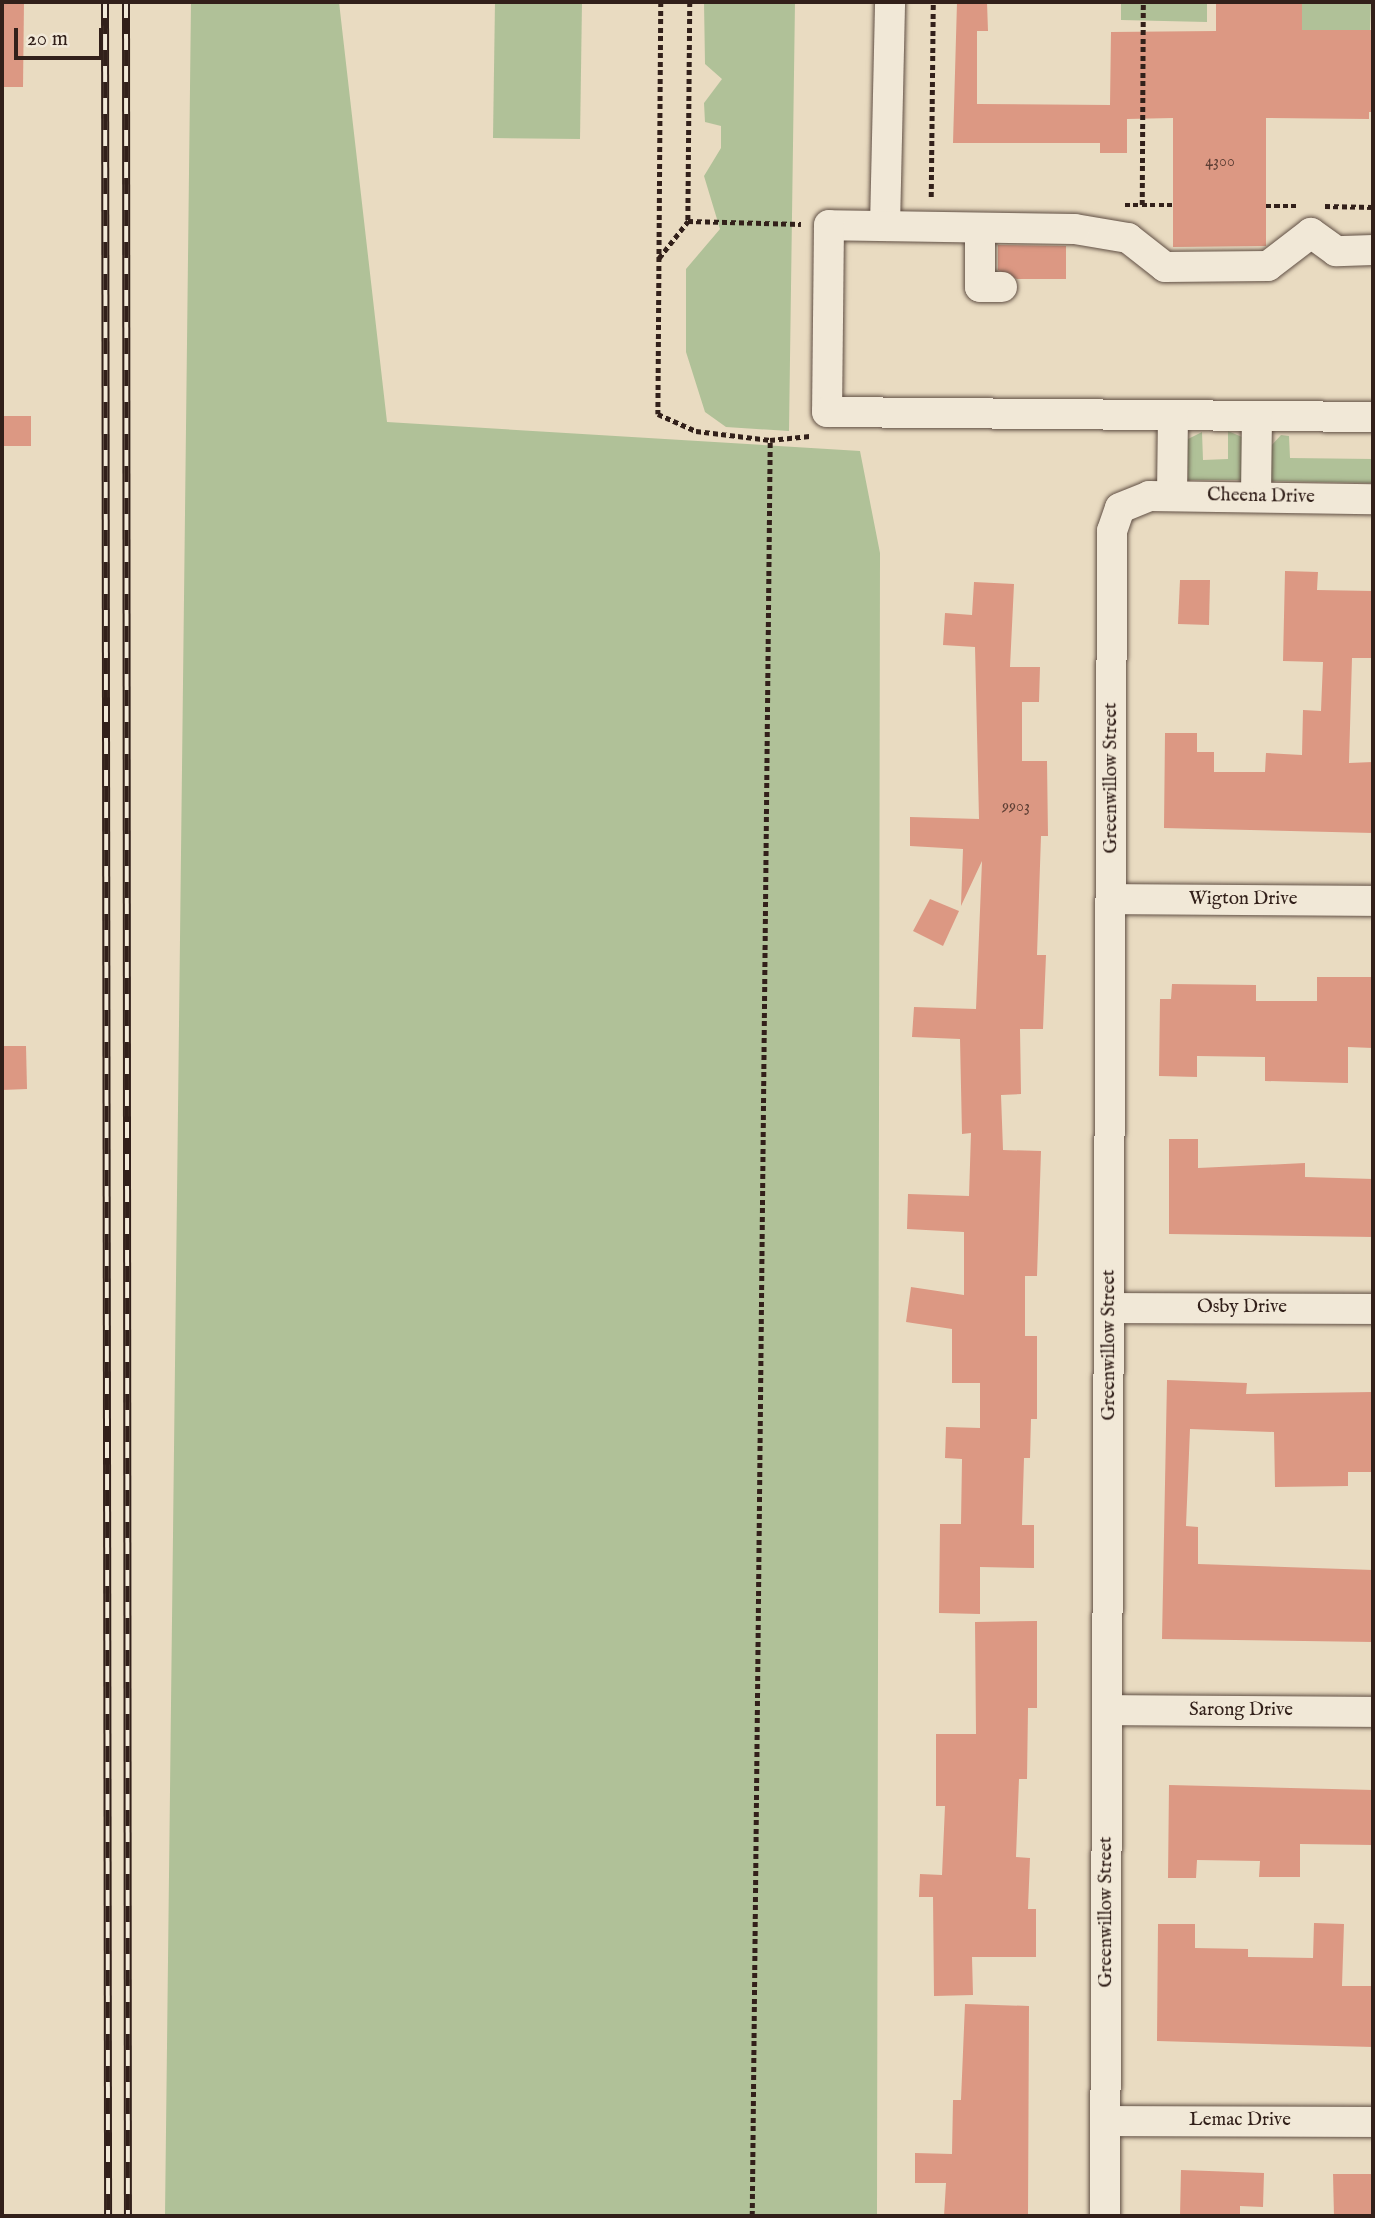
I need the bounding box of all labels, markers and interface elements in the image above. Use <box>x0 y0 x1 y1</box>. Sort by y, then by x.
scale bar <box>18 14 107 58</box>
text: 20 m <box>27 26 68 53</box>
house number: 4300 <box>1205 152 1235 172</box>
street label: Cheena Drive <box>1207 485 1315 509</box>
street label: Greenwillow Street <box>1101 702 1123 854</box>
house number: 9903 <box>1002 797 1030 817</box>
street label: Wigton Drive <box>1189 889 1297 911</box>
street label: Greenwillow Street <box>1099 1269 1121 1421</box>
street label: Osby Drive <box>1197 1297 1287 1319</box>
street label: Sarong Drive <box>1189 1700 1293 1722</box>
street label: Greenwillow Street <box>1096 1836 1118 1988</box>
street label: Lemac Drive <box>1189 2110 1291 2132</box>

